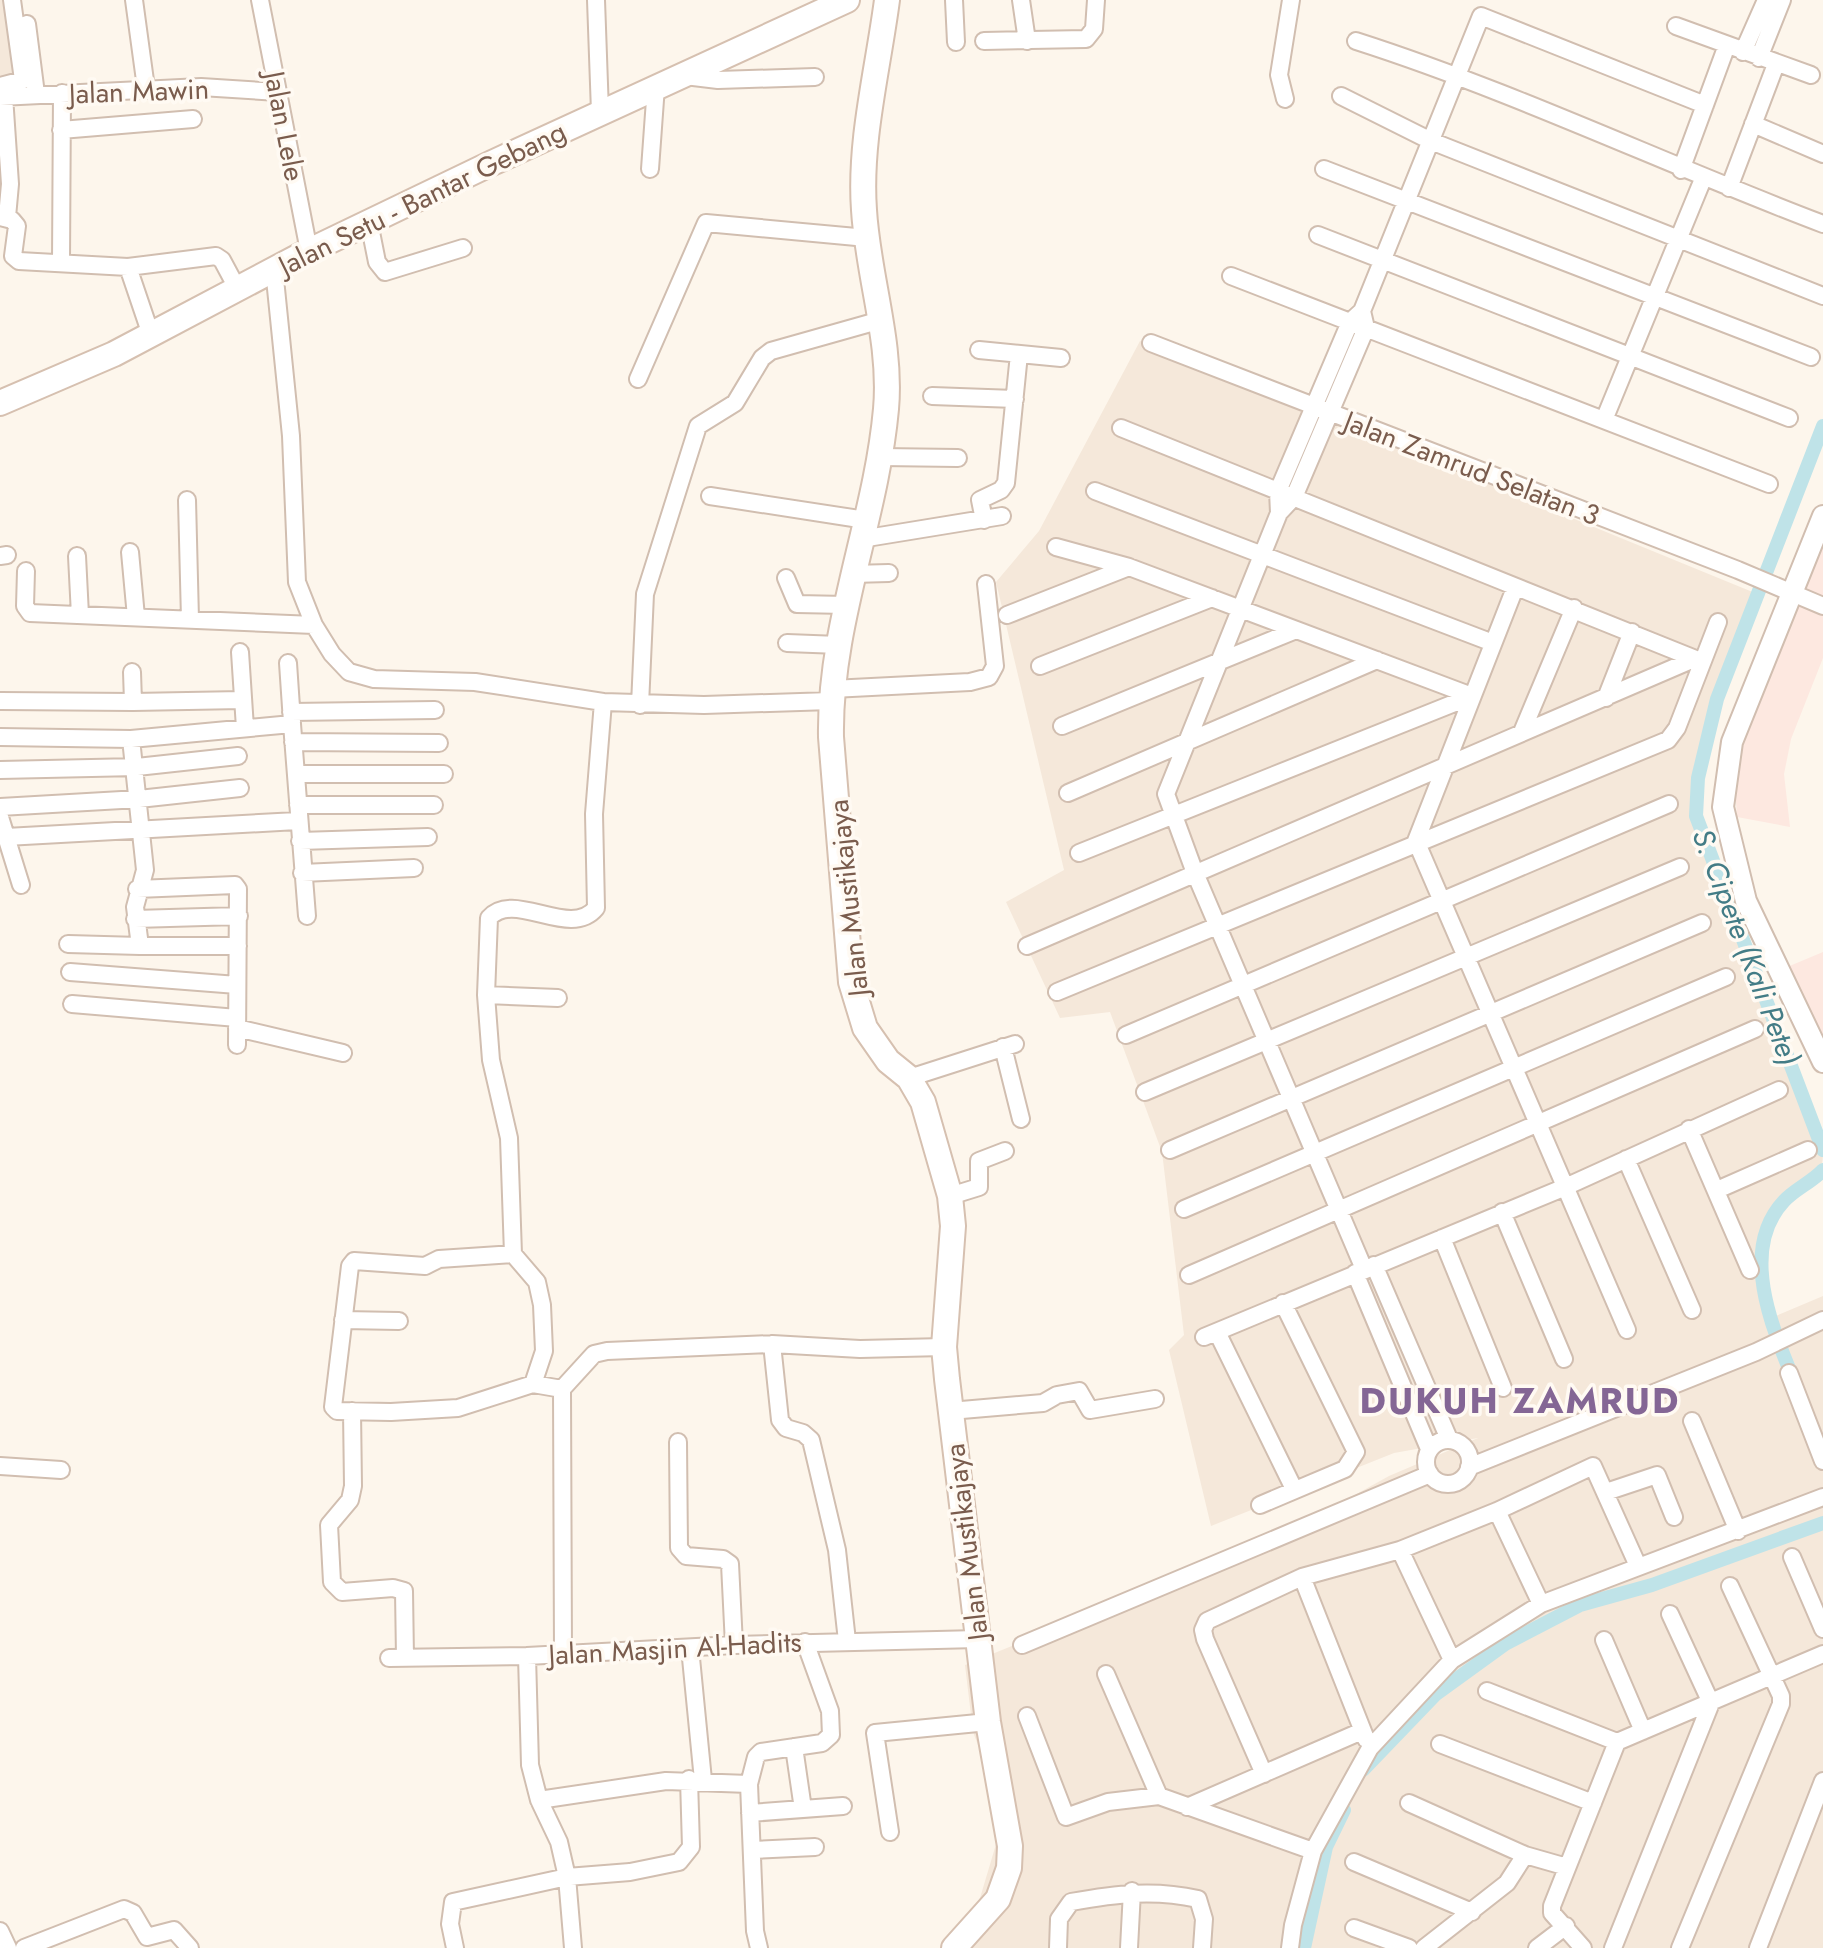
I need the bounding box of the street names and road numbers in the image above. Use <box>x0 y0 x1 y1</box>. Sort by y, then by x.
street label: Jalan Lele <box>253 64 315 185</box>
street label: Jalan Mawin <box>64 69 210 115</box>
street label: Jalan Setu - Bantar Gebang <box>268 111 573 288</box>
street label: Jalan Zamrud Selatan 3 <box>1334 399 1606 536</box>
street label: Jalan Mustikajaya <box>818 797 880 1002</box>
street label: Jalan Mustikajaya <box>934 1441 999 1647</box>
street label: Jalan Masjin Al-Hadits <box>543 1621 803 1676</box>

